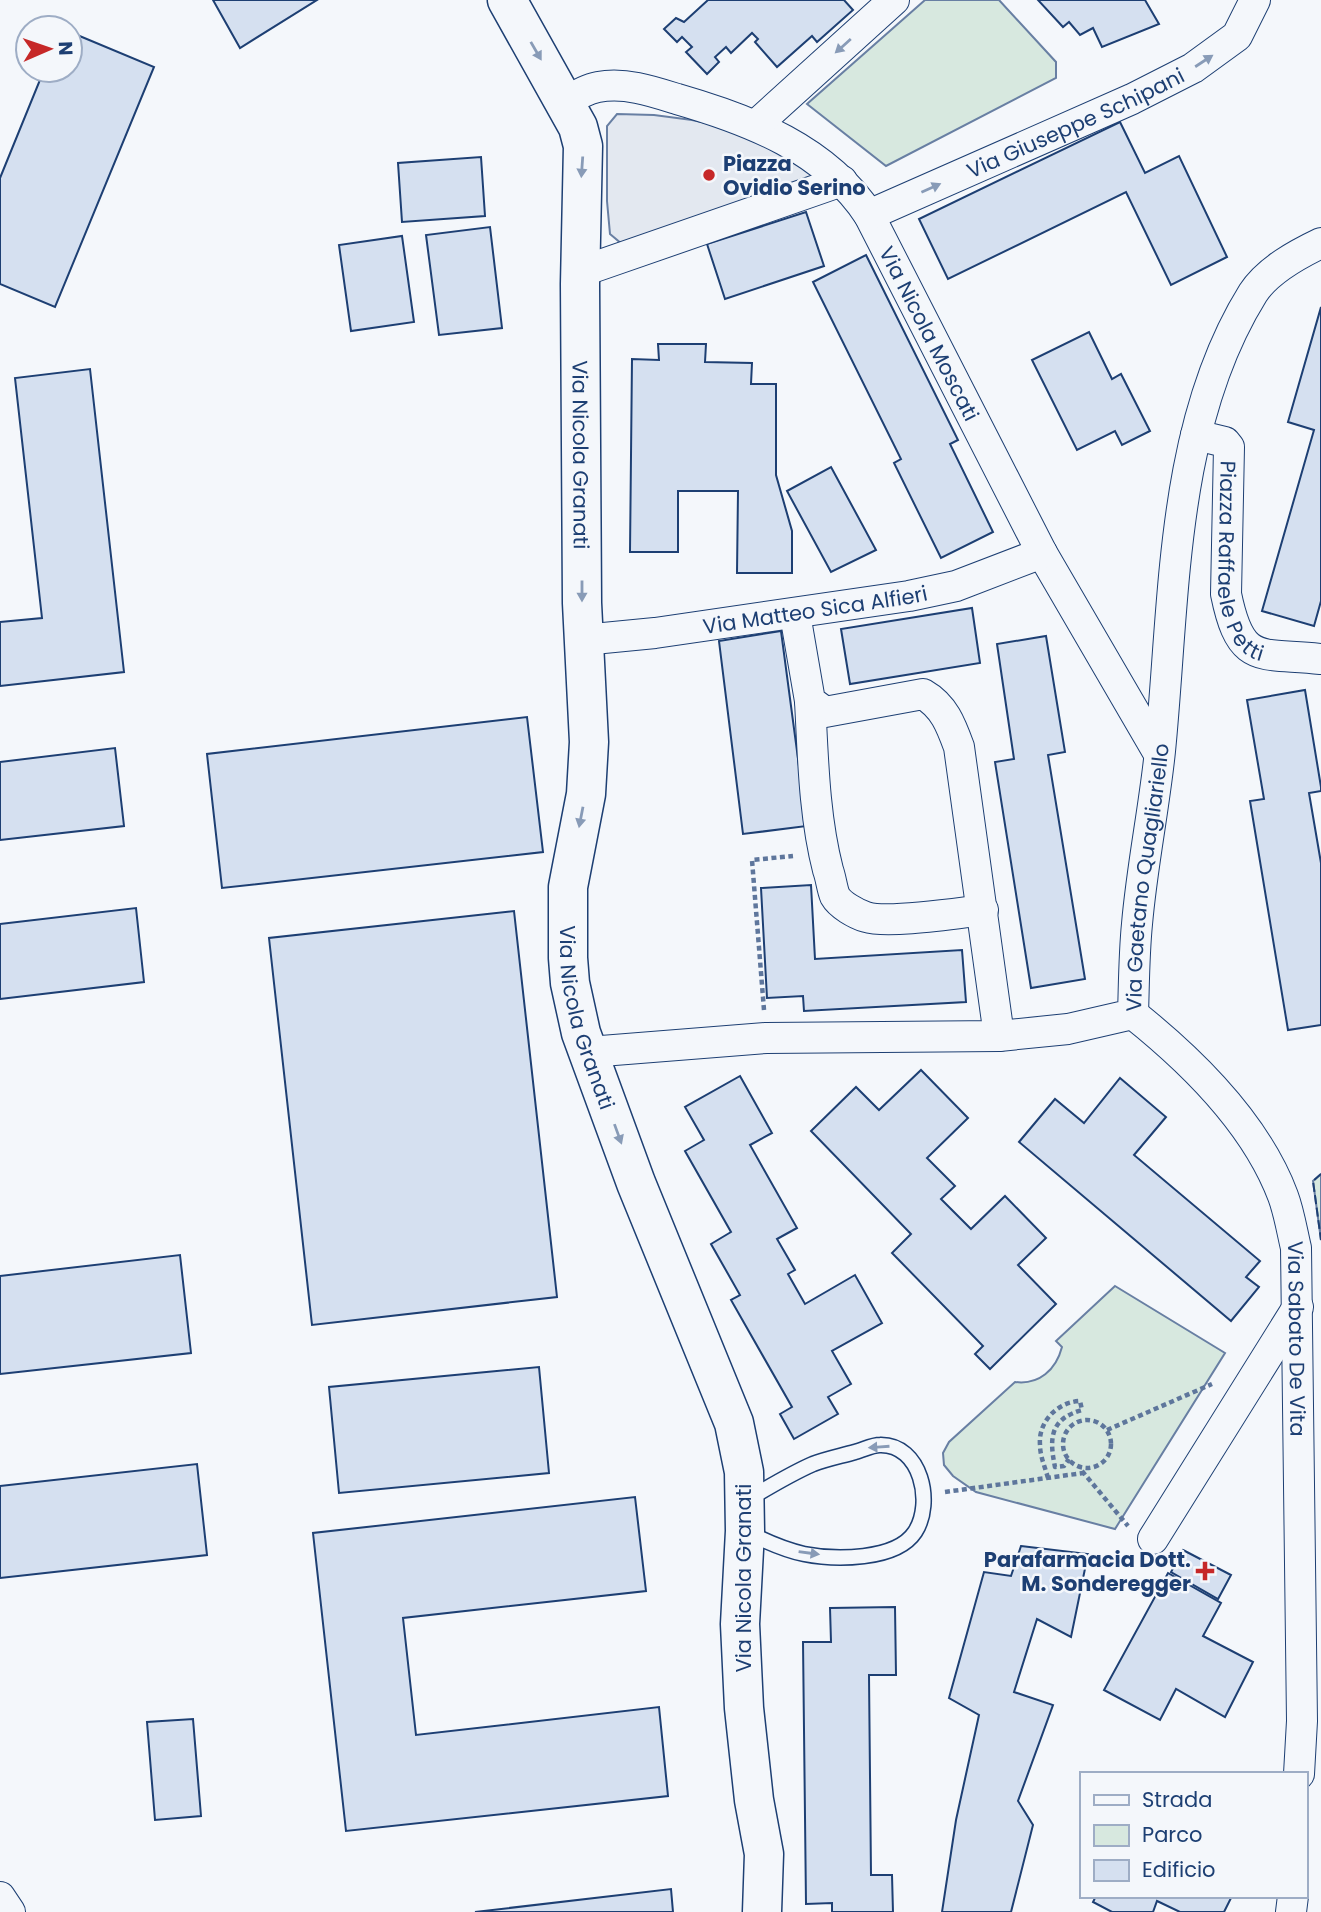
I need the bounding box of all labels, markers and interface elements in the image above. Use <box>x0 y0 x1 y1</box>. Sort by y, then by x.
north arrow <box>14 14 84 84</box>
one-way arrow <box>835 38 852 53</box>
text: N <box>52 41 79 56</box>
one-way arrow <box>530 42 542 61</box>
one-way arrow <box>1195 54 1213 68</box>
street label: Via Giuseppe Schipani <box>962 60 1189 185</box>
place label: Piazza Ovidio Serino <box>723 149 866 202</box>
one-way arrow <box>576 156 587 178</box>
marker: Piazza Ovidio Serino <box>701 167 717 183</box>
one-way arrow <box>921 182 941 194</box>
street label: Via Nicola Moscati <box>873 241 986 426</box>
street label: Via Nicola Granati <box>566 360 596 550</box>
street label: Piazza Raffaele Petti <box>1211 460 1267 668</box>
street label: Via Matteo Sica Alfieri <box>701 578 930 640</box>
one-way arrow <box>576 580 588 602</box>
street label: Via Gaetano Quagliariello <box>1119 742 1175 1012</box>
one-way arrow <box>575 806 586 828</box>
street label: Via Nicola Granati <box>554 925 622 1113</box>
one-way arrow <box>613 1123 624 1144</box>
street label: Via Sabato De Vita <box>1281 1241 1313 1437</box>
one-way arrow <box>868 1442 890 1453</box>
street label: Via Nicola Granati <box>729 1483 758 1673</box>
place label: Parafarmacia Dott. M. Sonderegger <box>984 1545 1191 1598</box>
one-way arrow <box>798 1548 820 1559</box>
marker: Parafarmacia Dott. M. Sonderegger <box>1197 1563 1213 1579</box>
legend <box>1080 1772 1307 1898</box>
text: Strada <box>1142 1785 1212 1814</box>
text: Parco <box>1142 1820 1202 1849</box>
text: Edificio <box>1142 1855 1216 1884</box>

